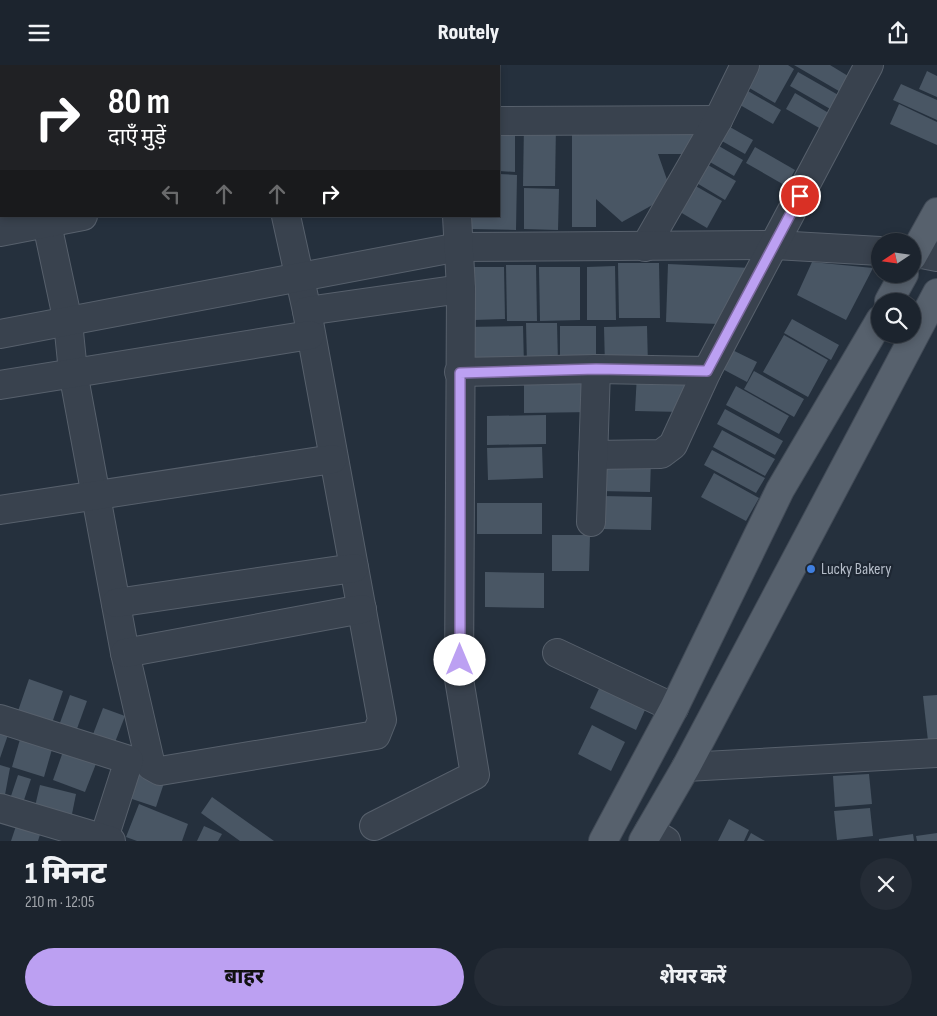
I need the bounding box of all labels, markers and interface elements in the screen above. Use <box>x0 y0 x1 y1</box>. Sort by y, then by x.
icon: menu <box>25 19 53 47</box>
text: Routely <box>438 19 499 46</box>
icon: share <box>884 19 912 47</box>
text: 80 m <box>108 81 170 124</box>
icon: right <box>25 85 90 150</box>
text: दाएँ मुड़ें <box>108 124 166 151</box>
pin <box>779 175 821 217</box>
icon: left <box>157 180 185 208</box>
icon: ahead <box>210 180 238 208</box>
icon: ahead <box>263 180 291 208</box>
icon: right <box>316 180 344 208</box>
icon: arrive <box>786 182 814 210</box>
north arrow <box>871 233 921 283</box>
map controls <box>871 233 921 343</box>
button: search <box>871 293 921 343</box>
place label: Lucky Bakery <box>821 560 891 579</box>
marker: Lucky Bakery <box>805 563 817 575</box>
position arrow <box>433 633 485 685</box>
text: 1 मिनट <box>25 856 107 892</box>
button: close <box>860 858 912 910</box>
text: 210 m · 12:05 <box>25 893 94 912</box>
button: बाहर <box>25 948 464 1006</box>
button: शेयर करें <box>474 948 912 1006</box>

